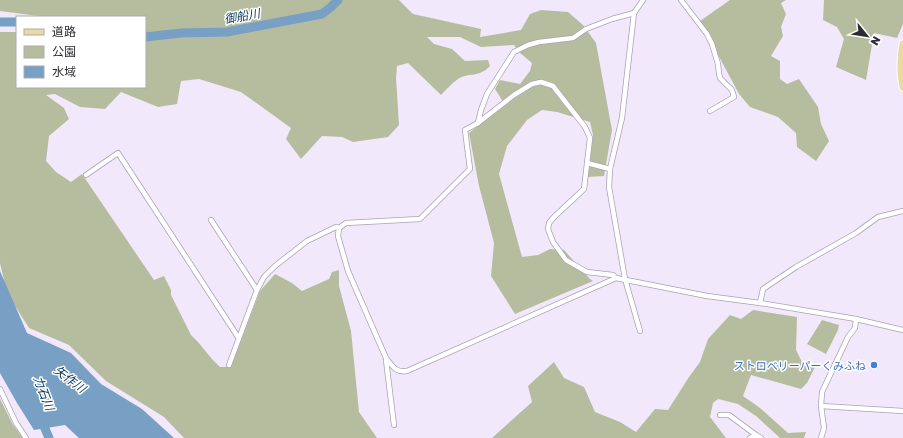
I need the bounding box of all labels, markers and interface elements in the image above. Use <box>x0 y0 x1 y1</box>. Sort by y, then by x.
water label: 御船川 <box>223 5 263 27</box>
legend <box>16 16 146 88</box>
north arrow <box>847 16 887 56</box>
text: 道路 <box>52 24 76 39</box>
text: N <box>868 34 884 48</box>
text: 公園 <box>52 44 76 59</box>
text: 水域 <box>52 64 76 79</box>
place label: ストロベリーパーくみふね <box>734 359 866 372</box>
marker: ストロベリーパーくみふね <box>869 360 879 370</box>
water label: 矢作川 <box>51 362 90 397</box>
water label: 力石川 <box>31 374 58 414</box>

